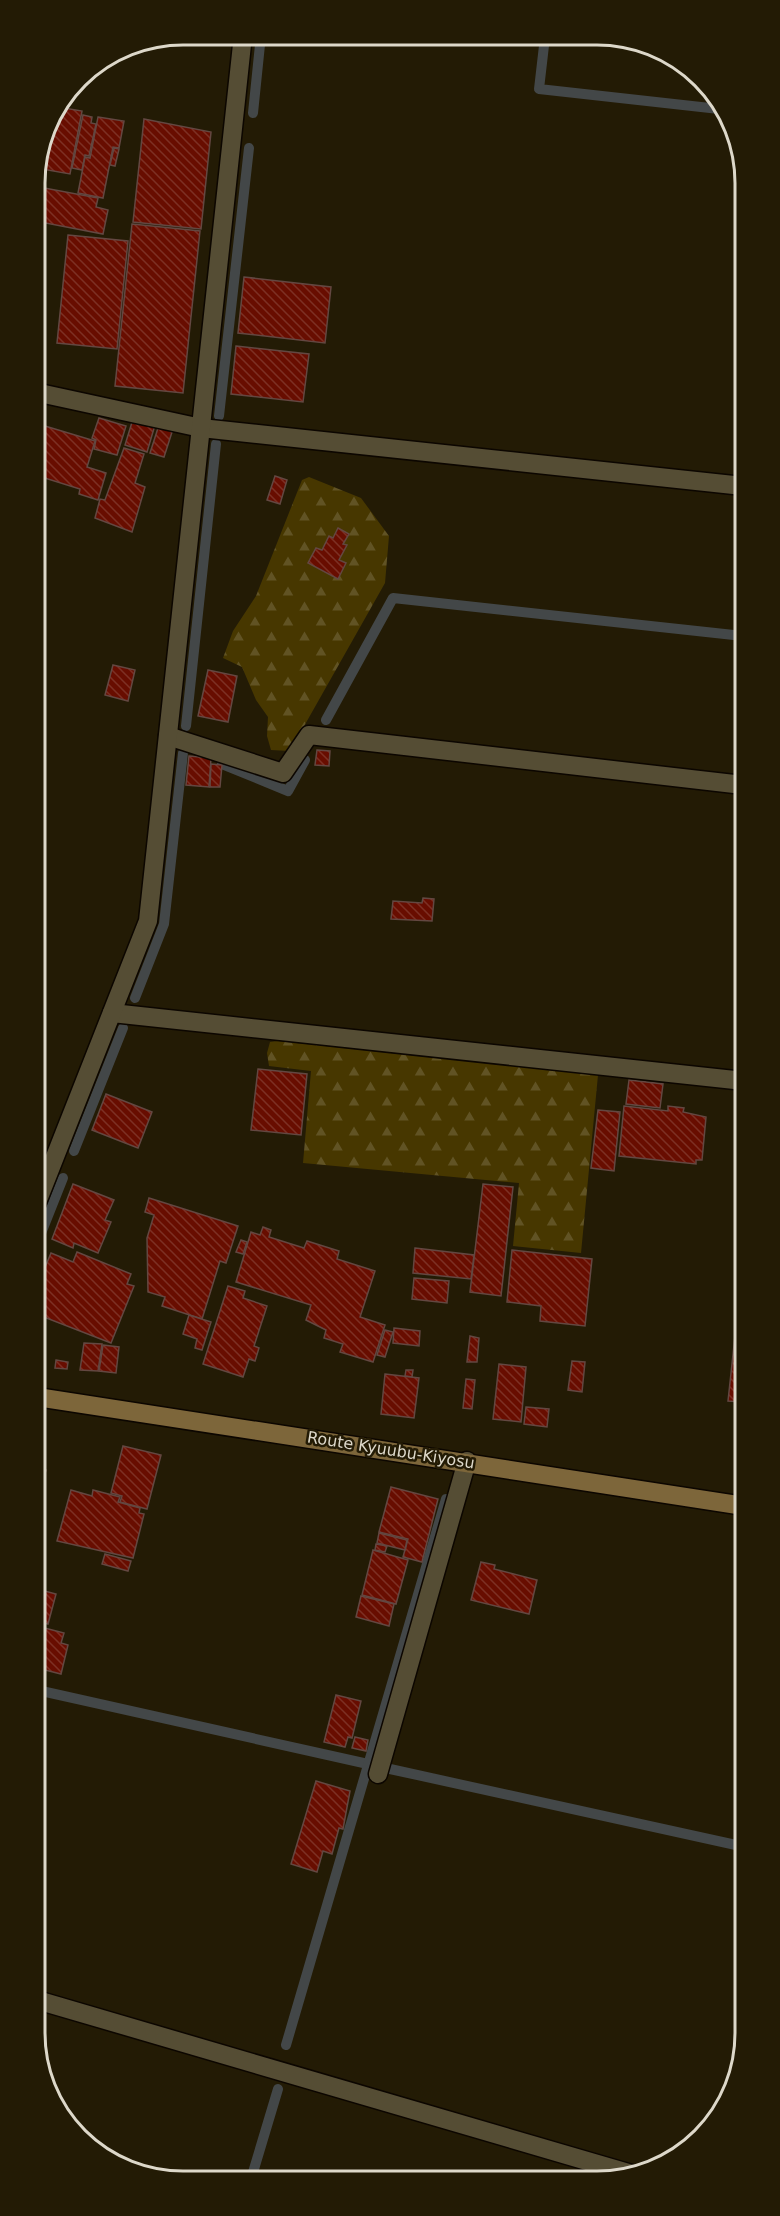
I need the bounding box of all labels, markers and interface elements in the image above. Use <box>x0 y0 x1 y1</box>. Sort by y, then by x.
street label: Route Kyuubu-Kiyosu <box>306 1427 476 1473</box>

